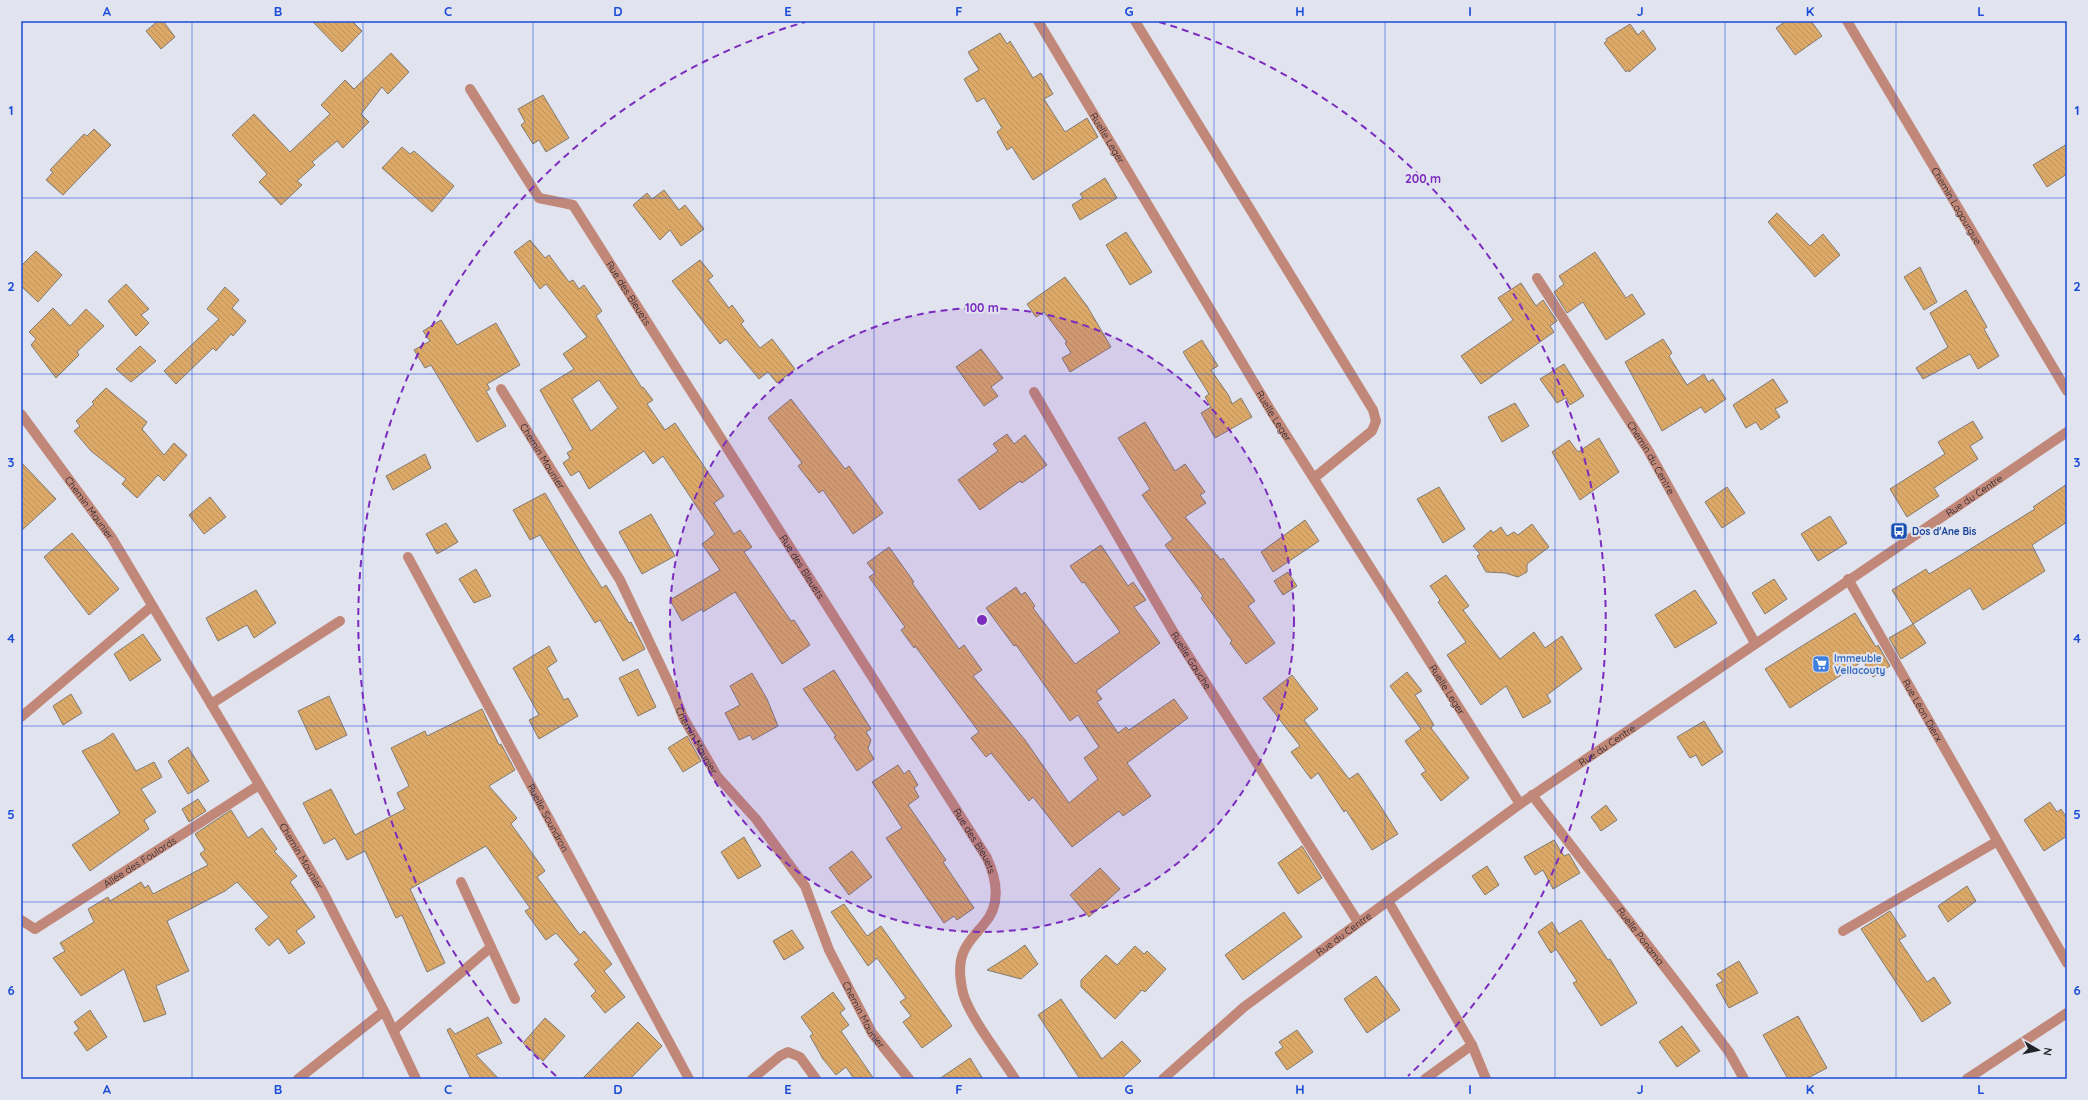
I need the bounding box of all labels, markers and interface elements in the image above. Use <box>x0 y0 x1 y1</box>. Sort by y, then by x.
text: A <box>103 3 112 19</box>
text: B <box>274 3 282 19</box>
text: C <box>444 3 452 19</box>
text: D <box>613 3 623 19</box>
text: E <box>784 3 792 19</box>
text: F <box>955 3 963 19</box>
text: G <box>1124 3 1134 19</box>
text: H <box>1295 3 1305 19</box>
text: I <box>1468 3 1472 19</box>
text: J <box>1636 3 1644 19</box>
text: K <box>1806 3 1815 19</box>
text: L <box>1977 3 1985 19</box>
text: 1 <box>8 102 14 118</box>
text: 1 <box>2074 102 2080 118</box>
street label: Ruelle Leger <box>1087 110 1128 166</box>
street label: Chemin Lagourgue <box>1928 165 1985 248</box>
text: 200 m <box>1405 171 1441 186</box>
street label: Rue des Bleuets <box>603 259 654 328</box>
text: 2 <box>7 278 15 294</box>
text: 2 <box>2073 278 2081 294</box>
text: 100 m <box>965 300 999 315</box>
street label: Ruelle Leger <box>1253 388 1295 444</box>
street label: Chemin du Centre <box>1624 419 1678 497</box>
street label: Chemin Maunier <box>517 421 568 492</box>
text: 3 <box>8 454 15 470</box>
text: 3 <box>2074 454 2081 470</box>
street label: Rue du Centre <box>1943 472 2005 520</box>
street label: Chemin Maunier <box>62 474 117 542</box>
bus stop icon: Dos d'Ane Bis <box>1889 521 1909 541</box>
place label: Dos d'Ane Bis <box>1912 525 1976 538</box>
street label: Rue des Bleuets <box>777 532 827 602</box>
centre of rings <box>975 613 989 627</box>
street label: Ruelle Gauche <box>1168 629 1214 692</box>
text: 4 <box>7 630 15 646</box>
text: 4 <box>2073 630 2081 646</box>
place label: Immeuble Vellacouty <box>1834 652 1886 677</box>
supermarket icon: Immeuble Vellacouty <box>1811 654 1831 674</box>
street label: Ruelle Leger <box>1426 662 1468 718</box>
street label: Rue Léon Dierx <box>1899 677 1945 744</box>
street label: Chemin Maunier <box>673 705 721 777</box>
street label: Rue du Centre <box>1576 721 1638 769</box>
street label: Ruelle Soundron <box>524 782 571 854</box>
text: 5 <box>7 806 15 822</box>
street label: Rue des Bleuets <box>950 806 998 875</box>
text: 5 <box>2073 806 2081 822</box>
street label: Chemin Maunier <box>276 821 326 892</box>
street label: Allée des Foulards <box>101 834 179 890</box>
street label: Ruelle Ponama <box>1614 905 1667 968</box>
street label: Rue du Centre <box>1313 909 1375 959</box>
street label: Chemin Maunier <box>839 979 888 1051</box>
text: 6 <box>7 982 15 998</box>
text: 6 <box>2073 982 2081 998</box>
north arrow <box>2018 1030 2058 1070</box>
text: N <box>2040 1046 2055 1057</box>
text: A <box>103 1081 112 1097</box>
text: B <box>274 1081 282 1097</box>
text: C <box>444 1081 452 1097</box>
text: D <box>613 1081 623 1097</box>
text: E <box>784 1081 792 1097</box>
text: F <box>955 1081 963 1097</box>
text: G <box>1124 1081 1134 1097</box>
text: H <box>1295 1081 1305 1097</box>
text: I <box>1468 1081 1472 1097</box>
text: J <box>1636 1081 1644 1097</box>
text: K <box>1806 1081 1815 1097</box>
text: L <box>1977 1081 1985 1097</box>

